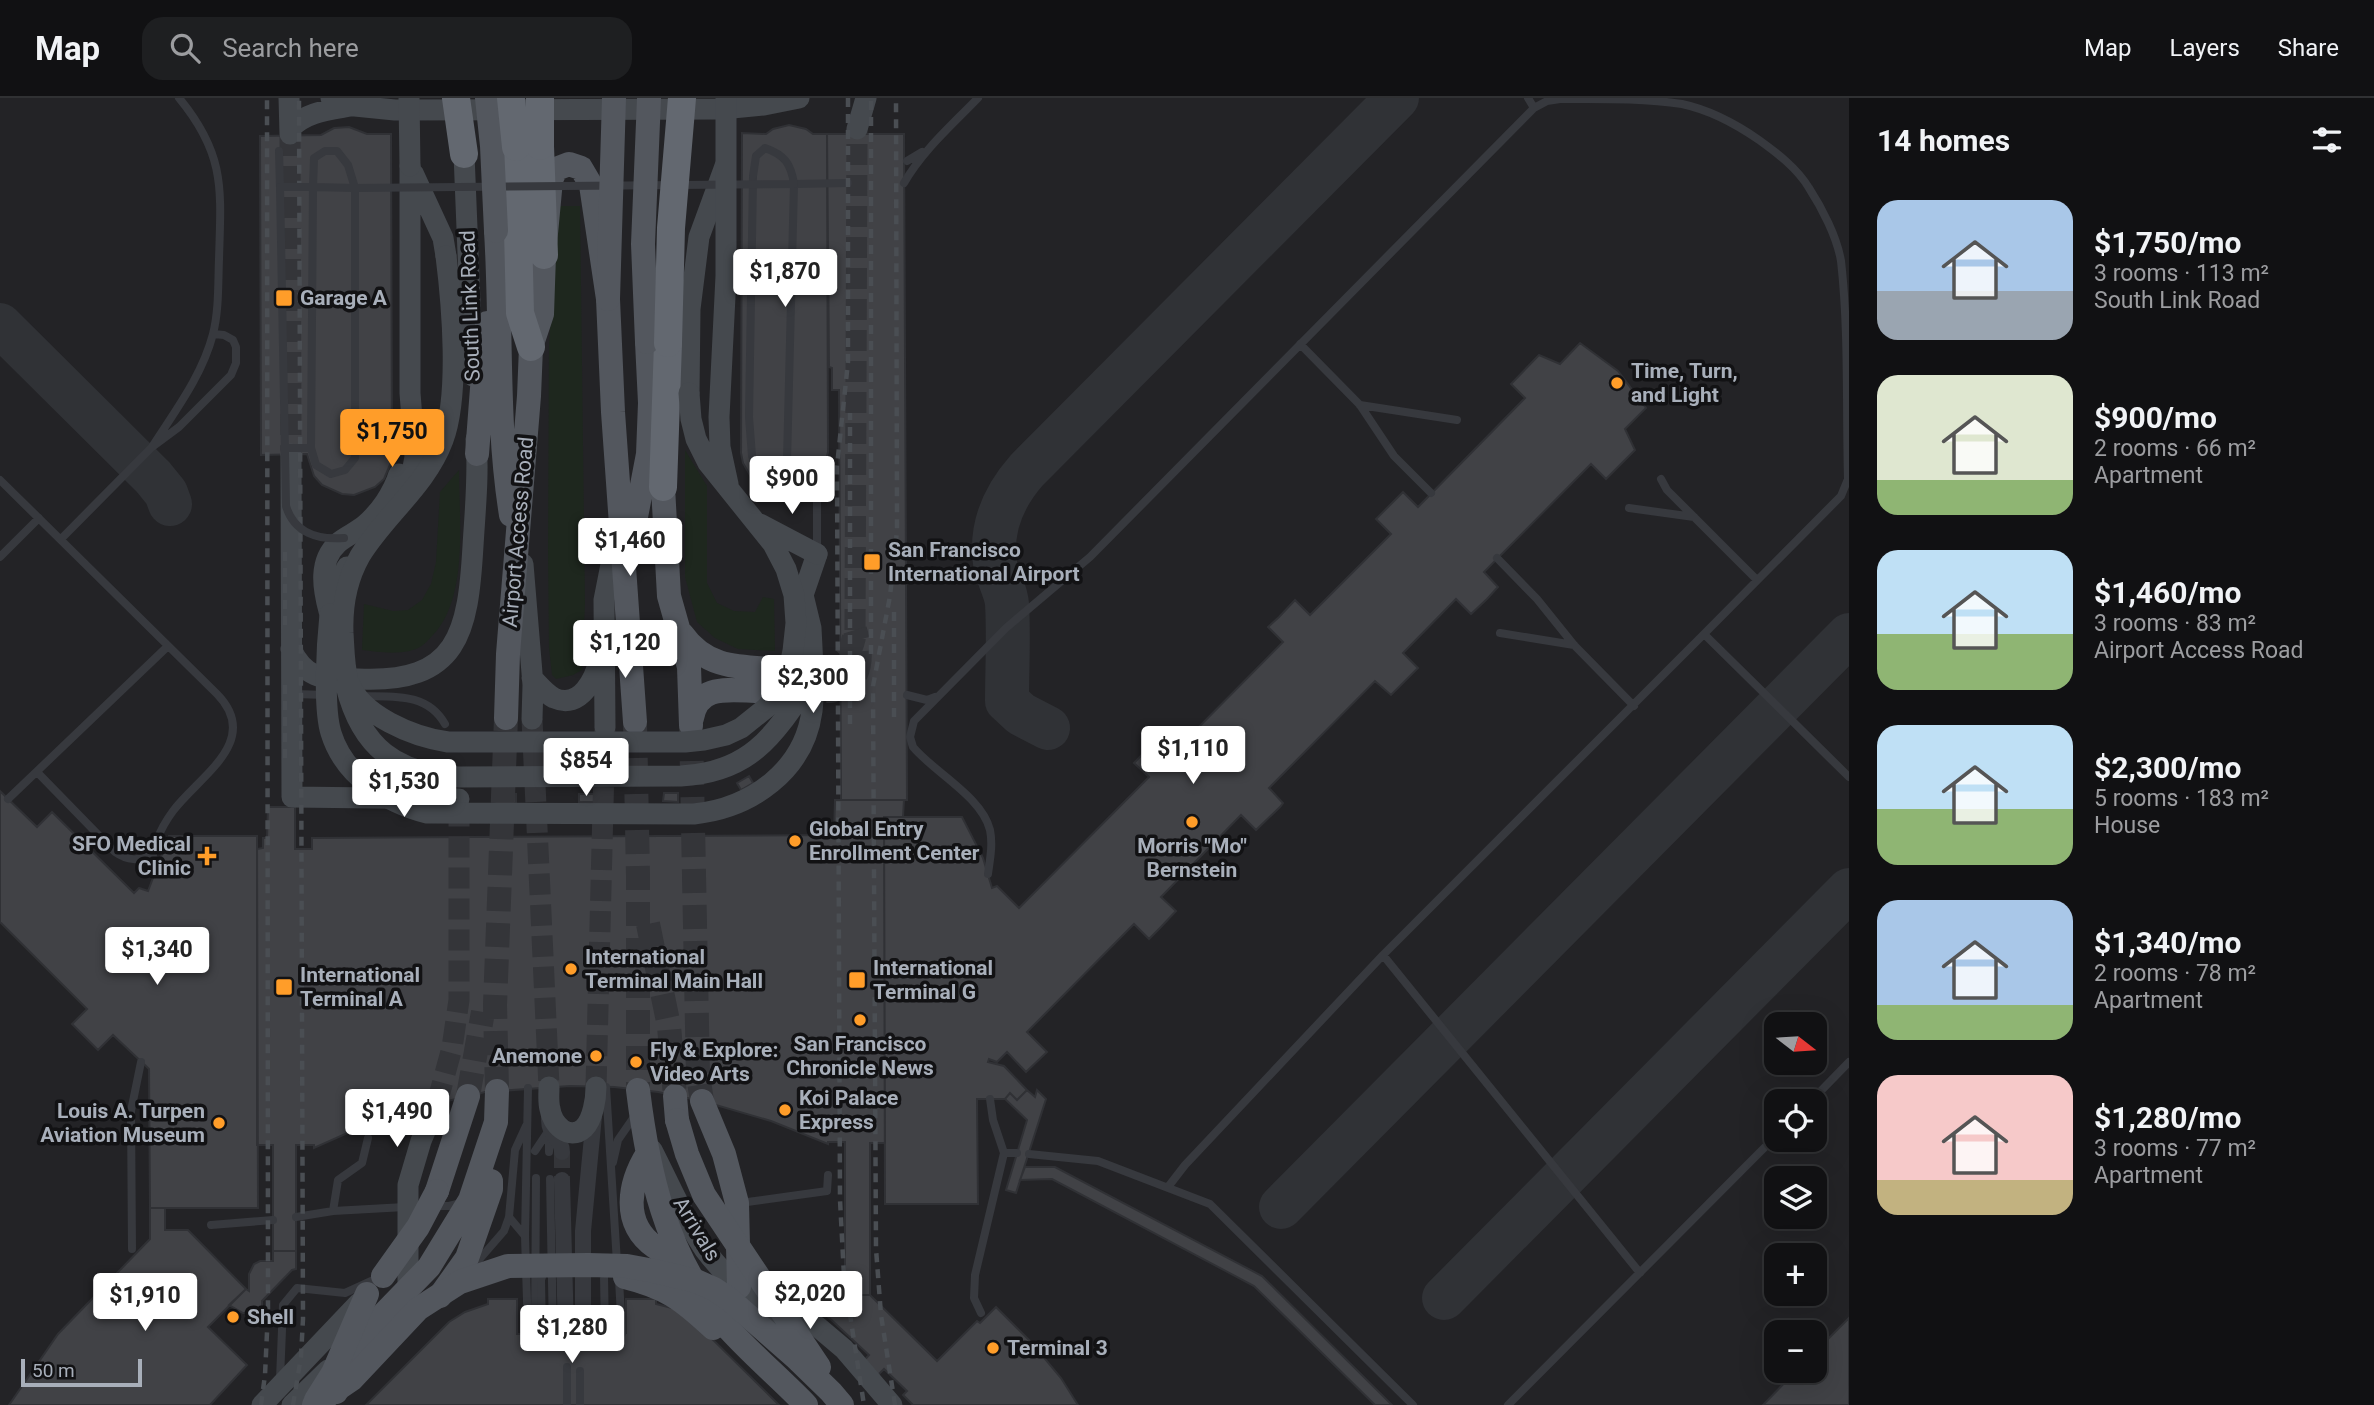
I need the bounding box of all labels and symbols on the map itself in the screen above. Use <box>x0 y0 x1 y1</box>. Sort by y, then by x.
street label: South Link Road <box>455 230 485 382</box>
pin: $1,870 <box>728 250 842 309</box>
place label: Garage A <box>300 286 388 310</box>
marker: Garage A <box>274 288 294 308</box>
place label: Time, Turn, and Light <box>1631 359 1738 407</box>
marker: Time, Turn, and Light <box>1609 375 1625 391</box>
pin: $1,750 <box>335 410 449 469</box>
street label: Airport Access Road <box>498 436 538 628</box>
pin: $900 <box>751 456 833 516</box>
pin: $1,460 <box>573 518 687 578</box>
place label: San Francisco International Airport <box>888 538 1080 586</box>
marker: San Francisco International Airport <box>862 552 882 572</box>
pin: $1,120 <box>568 620 682 680</box>
pin: $2,300 <box>756 656 870 715</box>
pin: $1,110 <box>1136 726 1250 786</box>
pin: $854 <box>545 738 627 798</box>
pin: $1,530 <box>347 760 461 819</box>
marker: Morris "Mo" Bernstein <box>1184 814 1200 830</box>
place label: Global Entry Enrollment Center <box>809 817 980 865</box>
place label: SFO Medical Clinic <box>72 832 191 880</box>
marker: Global Entry Enrollment Center <box>787 833 803 849</box>
place label: Morris "Mo" Bernstein <box>1137 834 1247 882</box>
marker: SFO Medical Clinic <box>197 846 217 866</box>
pin: $1,340 <box>100 928 214 987</box>
place label: International Terminal Main Hall <box>585 945 763 993</box>
place label: International Terminal G <box>873 956 993 1004</box>
marker: International Terminal Main Hall <box>563 961 579 977</box>
place label: International Terminal A <box>300 963 420 1011</box>
marker: International Terminal G <box>847 970 867 990</box>
marker: International Terminal A <box>274 977 294 997</box>
marker: San Francisco Chronicle News <box>852 1012 868 1028</box>
north arrow <box>1764 1012 1827 1074</box>
place label: San Francisco Chronicle News <box>786 1032 934 1080</box>
place label: Fly & Explore: Video Arts <box>650 1038 778 1086</box>
place label: Anemone <box>492 1044 582 1068</box>
marker: Anemone <box>588 1048 604 1064</box>
marker: Fly & Explore: Video Arts <box>628 1054 644 1070</box>
place label: Koi Palace Express <box>799 1086 898 1134</box>
pin: $1,490 <box>340 1090 454 1149</box>
place label: Louis A. Turpen Aviation Museum <box>40 1099 205 1147</box>
marker: Koi Palace Express <box>777 1102 793 1118</box>
marker: Louis A. Turpen Aviation Museum <box>211 1115 227 1131</box>
street label: Arrivals <box>669 1193 725 1265</box>
pin: $2,020 <box>753 1272 867 1331</box>
pin: $1,910 <box>88 1274 202 1333</box>
place label: Shell <box>247 1305 294 1329</box>
pin: $1,280 <box>515 1306 629 1365</box>
marker: Shell <box>225 1309 241 1325</box>
place label: Terminal 3 <box>1007 1336 1108 1360</box>
marker: Terminal 3 <box>985 1340 1001 1356</box>
scale bar <box>21 1356 142 1388</box>

